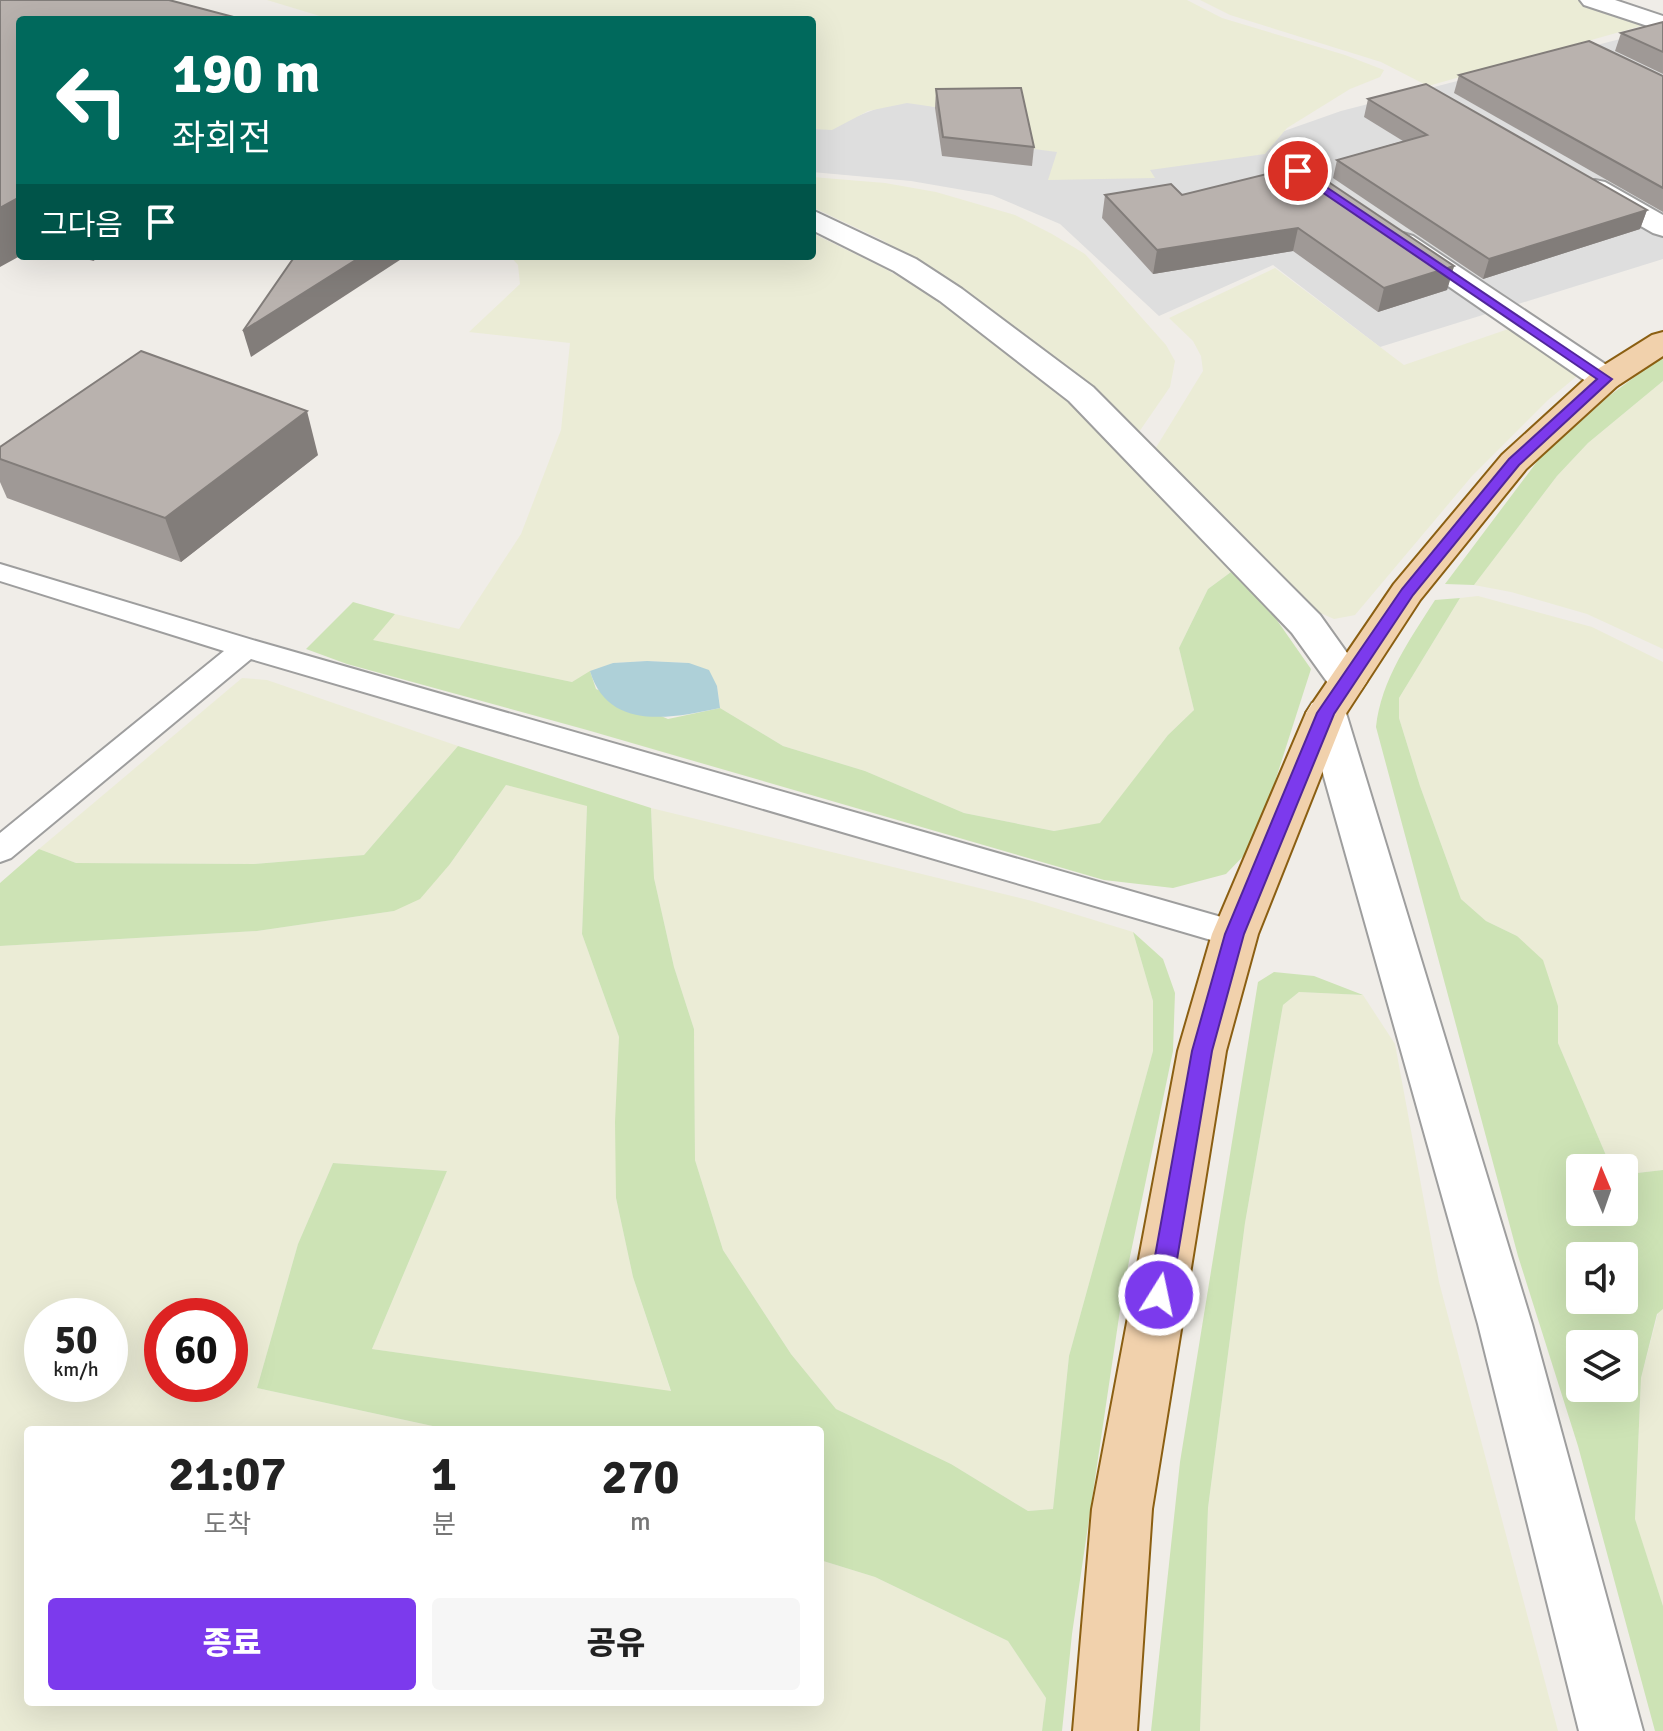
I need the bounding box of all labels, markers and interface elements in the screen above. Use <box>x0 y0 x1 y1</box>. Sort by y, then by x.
text: 190 m <box>172 39 320 108</box>
icon: left <box>40 48 144 152</box>
text: 좌회전 <box>172 116 271 161</box>
pin <box>1264 137 1332 205</box>
icon: arrive <box>1276 149 1320 193</box>
icon: arrive <box>139 200 183 244</box>
text: 그다음 <box>40 207 123 244</box>
north arrow <box>1566 1154 1638 1226</box>
map controls <box>1566 1154 1638 1402</box>
button: sound <box>1566 1242 1638 1314</box>
position arrow <box>1117 1253 1201 1337</box>
speed limit sign: 60 <box>144 1298 248 1402</box>
text: 50 <box>54 1315 98 1365</box>
button: layers <box>1566 1330 1638 1402</box>
text: km/h <box>53 1357 99 1382</box>
text: 21:07 <box>169 1445 286 1504</box>
text: 1 <box>431 1445 457 1504</box>
text: 270 <box>602 1448 679 1507</box>
text: m <box>630 1506 651 1538</box>
text: 도착 <box>204 1509 251 1541</box>
text: 분 <box>432 1509 456 1541</box>
button: 종료 <box>48 1598 416 1690</box>
button: 공유 <box>432 1598 800 1690</box>

